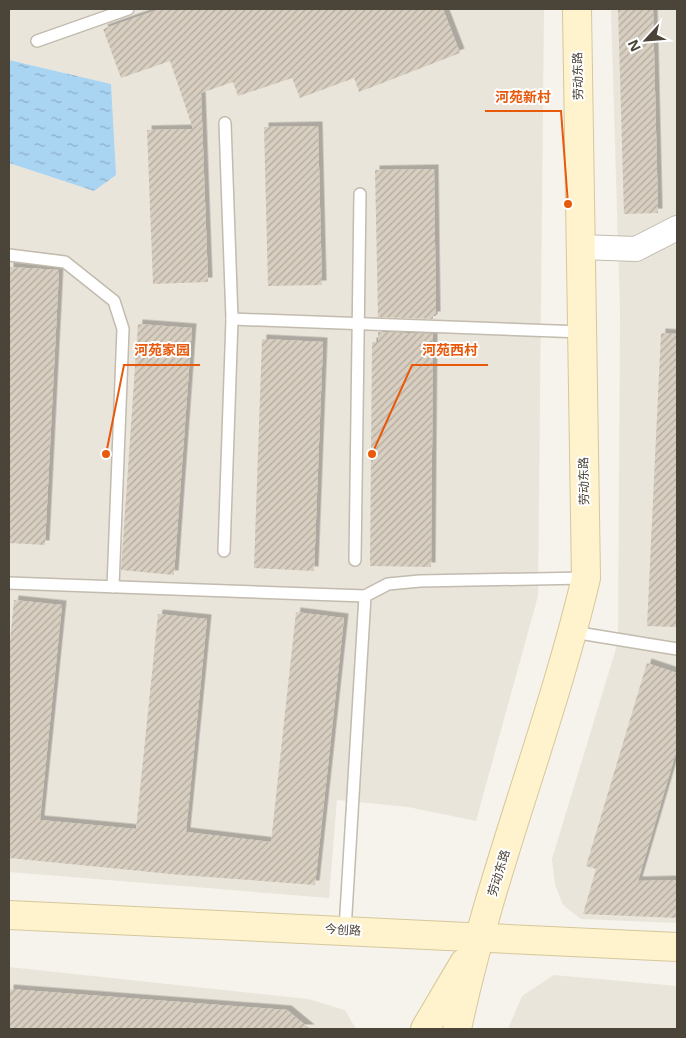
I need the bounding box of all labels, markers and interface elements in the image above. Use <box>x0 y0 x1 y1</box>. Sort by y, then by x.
north arrow <box>621 15 671 65</box>
text: N <box>623 37 645 55</box>
street label: 劳动东路 <box>569 52 586 100</box>
callout: 河苑新村 <box>485 82 561 111</box>
text: 河苑新村 <box>495 87 551 106</box>
callout: 河苑家园 <box>124 336 200 365</box>
callout: 河苑西村 <box>412 336 488 365</box>
text: 河苑家园 <box>134 340 190 359</box>
text: 河苑西村 <box>422 340 478 359</box>
street label: 劳动东路 <box>575 457 592 505</box>
street label: 劳动东路 <box>483 847 514 898</box>
street label: 今创路 <box>325 920 361 939</box>

